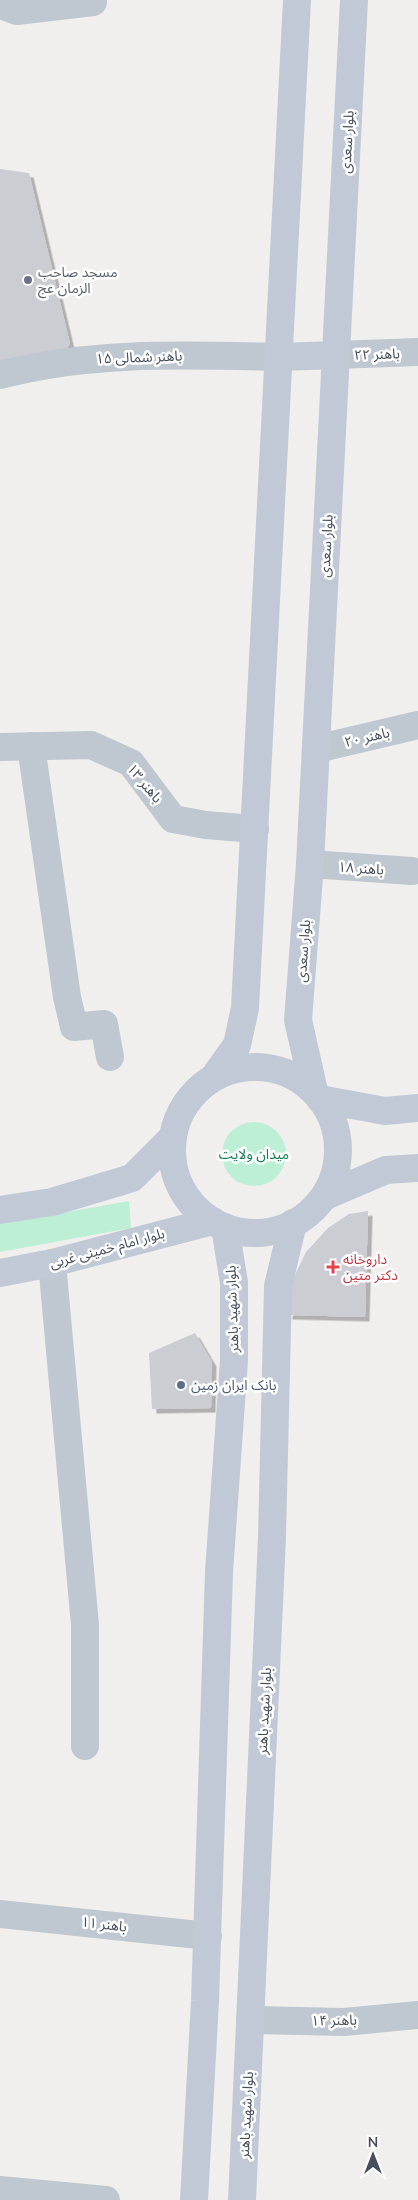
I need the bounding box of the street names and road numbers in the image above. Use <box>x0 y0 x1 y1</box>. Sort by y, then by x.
street label: بلوار سعدی <box>336 110 359 174</box>
street label: باهنر ۲۲ <box>354 344 400 365</box>
street label: باهنر شمالی ۱۵ <box>95 346 183 369</box>
street label: بلوار سعدی <box>315 514 338 578</box>
street label: باهنر ۲۰ <box>343 723 392 752</box>
street label: باهنر ۱۳ <box>123 760 167 807</box>
street label: باهنر ۱۸ <box>337 857 385 880</box>
street label: بلوار سعدی <box>292 919 315 983</box>
street label: بلوار امام خمینی غربی <box>48 1224 167 1274</box>
street label: بلوار شهید باهنر <box>221 1265 244 1354</box>
street label: بلوار شهید باهنر <box>253 1667 276 1756</box>
street label: باهنر ۱۱ <box>80 1912 128 1937</box>
street label: باهنر ۱۴ <box>311 2011 357 2030</box>
street label: بلوار شهید باهنر <box>235 2071 258 2160</box>

